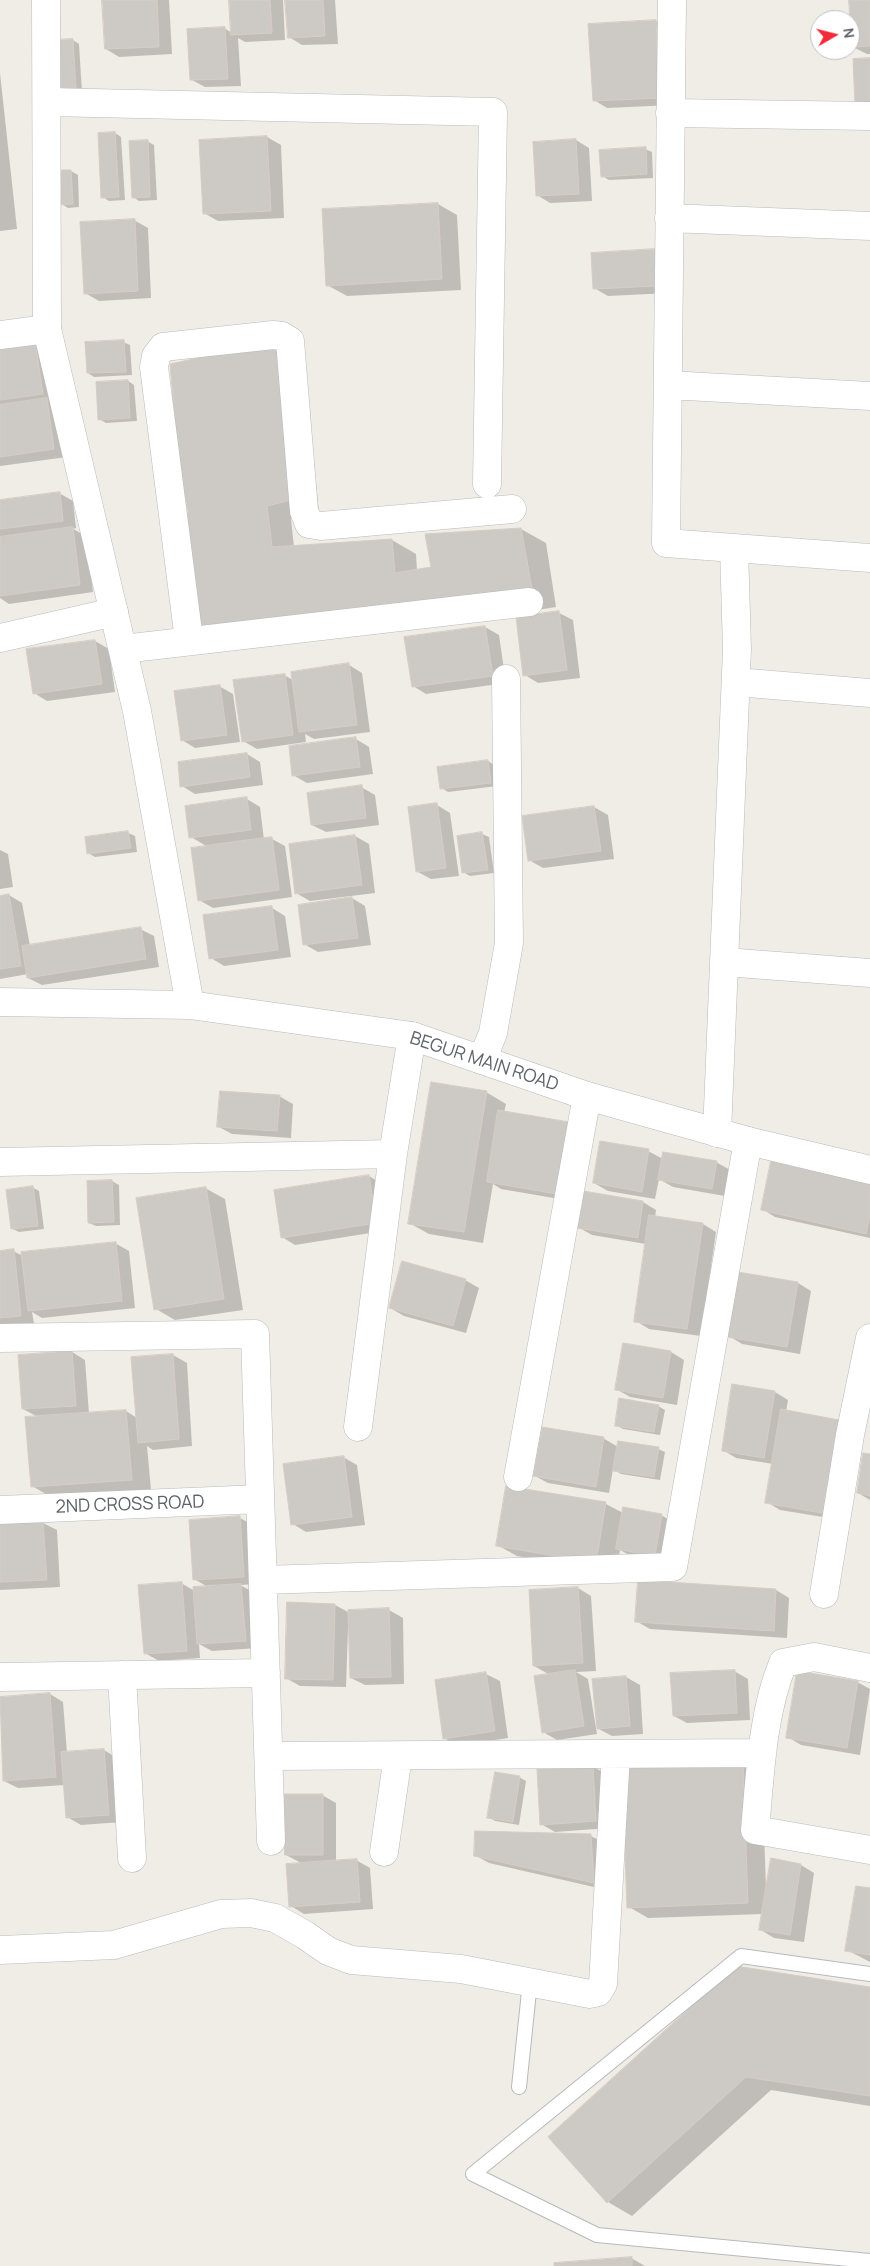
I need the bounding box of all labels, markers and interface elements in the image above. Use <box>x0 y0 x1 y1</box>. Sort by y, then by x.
north arrow <box>810 10 860 60</box>
text: N <box>839 27 859 39</box>
street label: BEGUR MAIN ROAD <box>407 1028 561 1096</box>
street label: 2ND CROSS ROAD <box>55 1492 205 1518</box>

